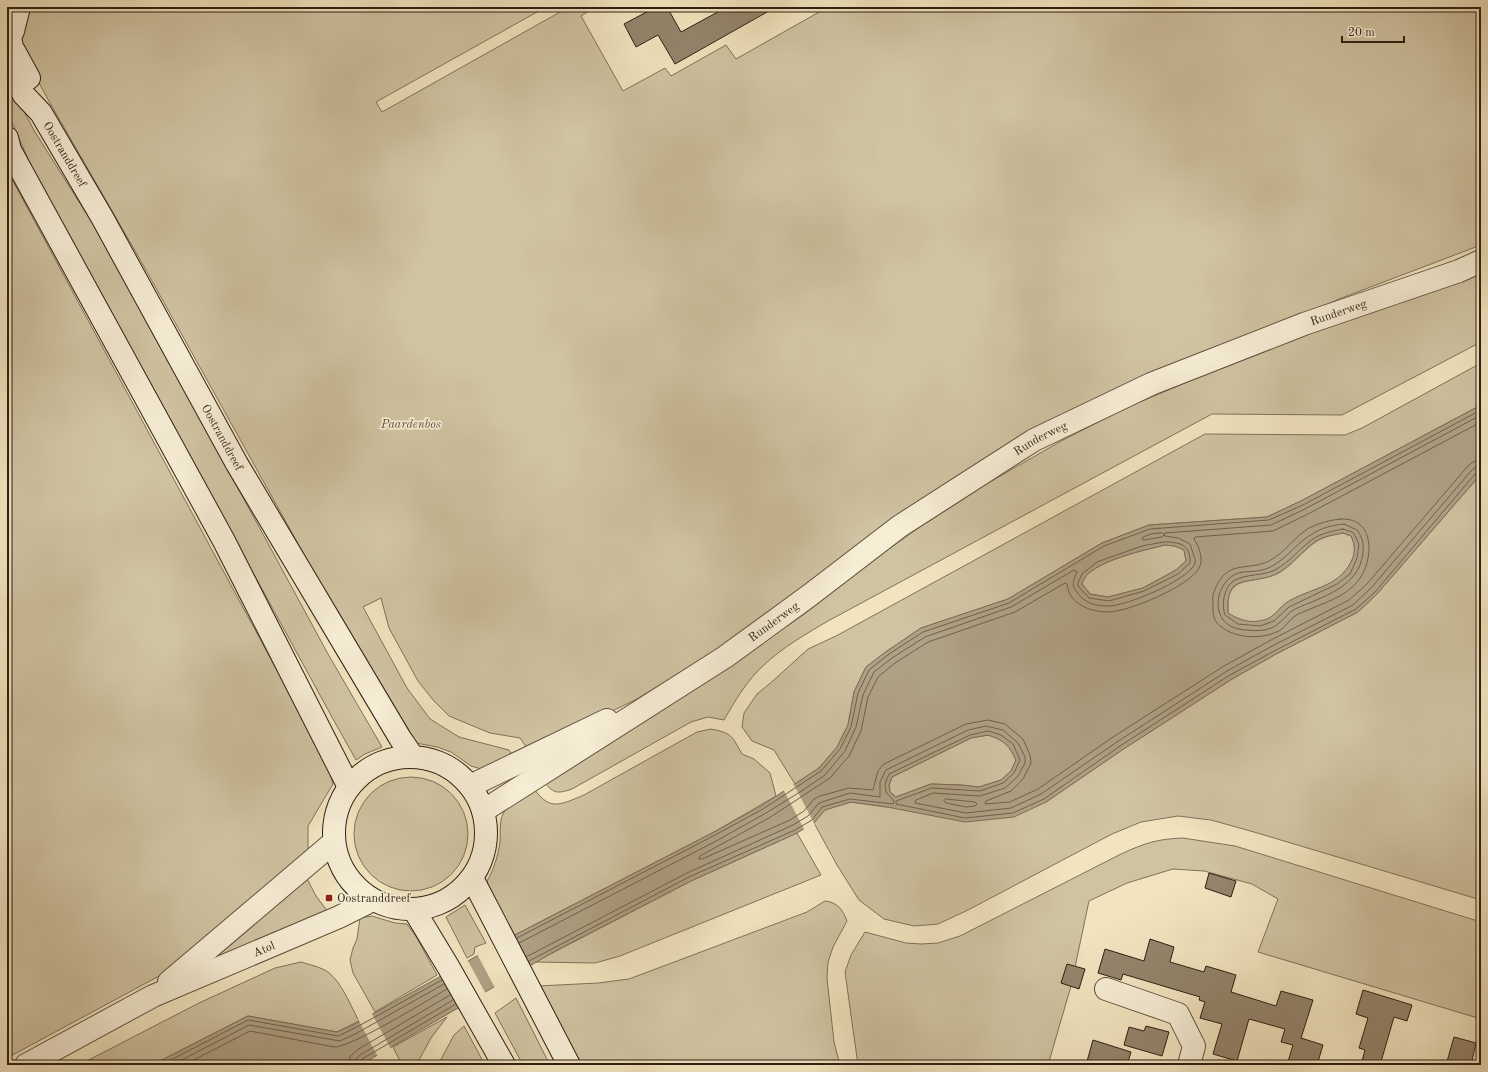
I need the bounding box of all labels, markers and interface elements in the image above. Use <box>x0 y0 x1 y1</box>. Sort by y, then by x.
scale bar <box>1342 18 1404 44</box>
text: 20 m <box>1348 27 1375 39</box>
street label: Oostranddreef <box>40 120 89 190</box>
street label: Runderweg <box>1309 298 1369 328</box>
street label: Oostranddreef <box>199 403 245 474</box>
park label: Paardenbos <box>380 419 441 431</box>
street label: Runderweg <box>1012 420 1070 458</box>
street label: Runderweg <box>747 600 802 645</box>
marker: Oostranddreef <box>324 893 334 903</box>
place label: Oostranddreef <box>337 893 412 905</box>
street label: Atol <box>252 940 277 960</box>

